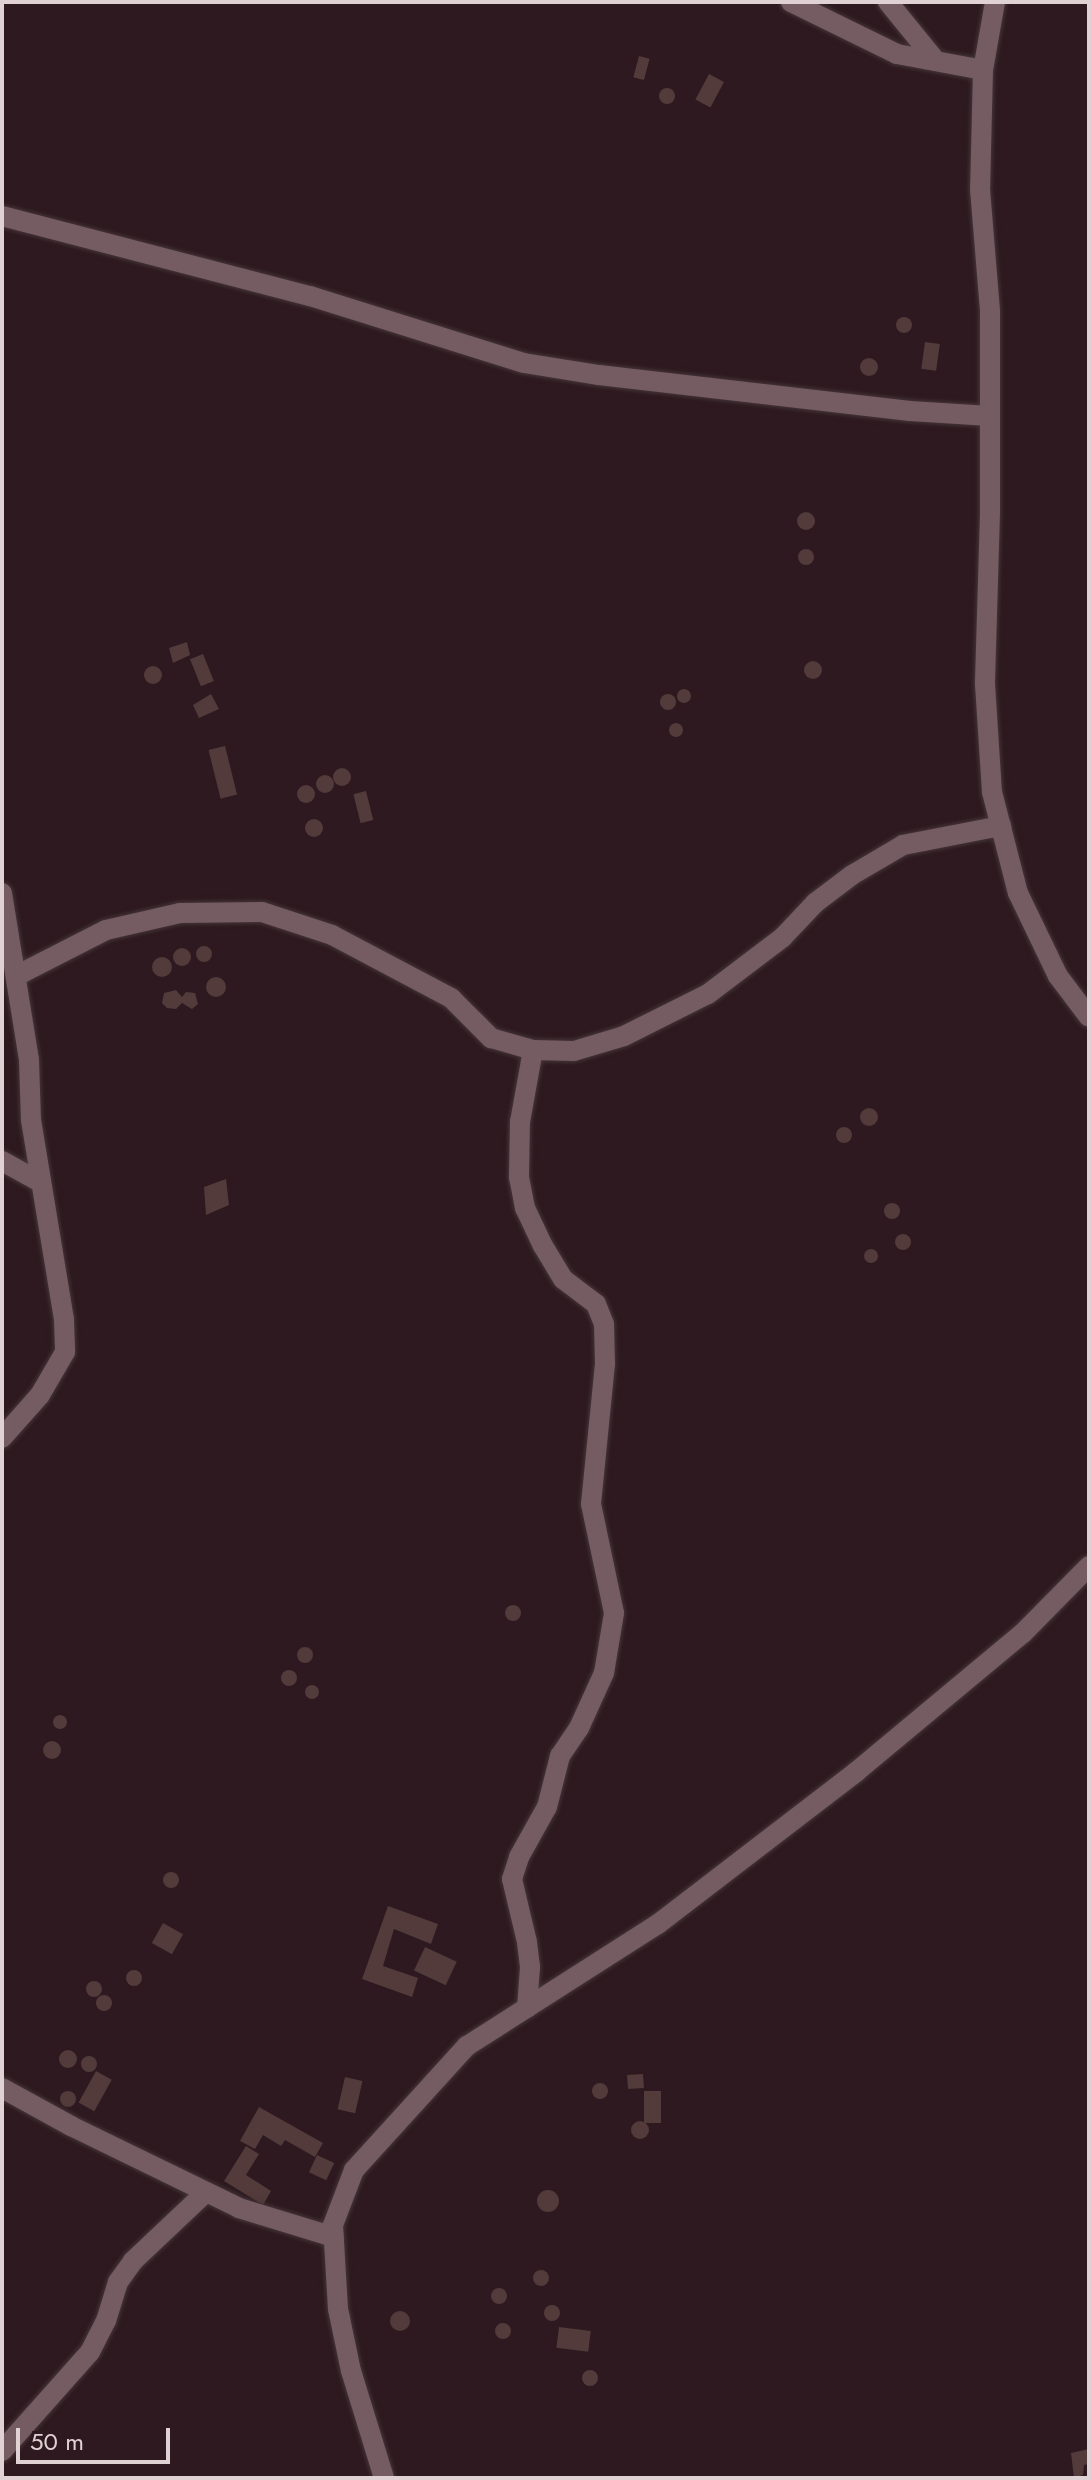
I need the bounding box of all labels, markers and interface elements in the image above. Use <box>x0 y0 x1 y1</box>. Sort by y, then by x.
scale bar <box>20 2412 174 2462</box>
text: 50 m <box>30 2424 84 2459</box>

